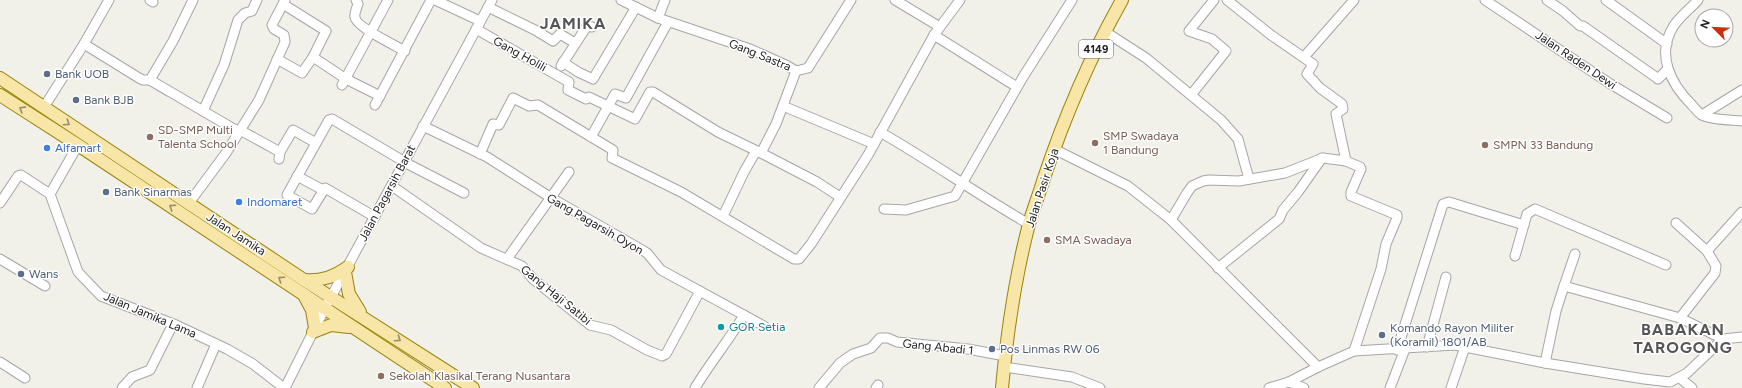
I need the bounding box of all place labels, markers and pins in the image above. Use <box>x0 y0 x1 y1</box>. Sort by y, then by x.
place label: Bank UOB <box>55 67 109 81</box>
marker: Bank UOB <box>42 69 52 79</box>
place label: Bank BJB <box>84 93 134 107</box>
marker: Bank BJB <box>71 95 81 105</box>
place label: SD-SMP Multi Talenta School <box>158 123 237 151</box>
place label: SMP Swadaya 1 Bandung <box>1103 129 1179 157</box>
marker: SD-SMP Multi Talenta School <box>145 132 155 142</box>
marker: SMP Swadaya 1 Bandung <box>1090 138 1100 148</box>
place label: SMPN 33 Bandung <box>1493 138 1593 152</box>
marker: SMPN 33 Bandung <box>1480 140 1490 150</box>
place label: Alfamart <box>55 141 102 155</box>
marker: Alfamart <box>42 143 52 153</box>
place label: Bank Sinarmas <box>114 185 192 199</box>
marker: Bank Sinarmas <box>101 187 111 197</box>
place label: Indomaret <box>247 195 303 209</box>
marker: Indomaret <box>234 197 244 207</box>
place label: SMA Swadaya <box>1055 233 1132 247</box>
marker: SMA Swadaya <box>1042 235 1052 245</box>
place label: Wans <box>29 267 59 281</box>
marker: Wans <box>16 269 26 279</box>
place label: GOR Setia <box>729 320 785 334</box>
place label: Komando Rayon Militer (Koramil) 1801/AB <box>1390 321 1514 349</box>
marker: GOR Setia <box>716 322 726 332</box>
marker: Komando Rayon Militer (Koramil) 1801/AB <box>1377 330 1387 340</box>
place label: Pos Linmas RW 06 <box>1000 342 1100 356</box>
marker: Pos Linmas RW 06 <box>987 344 997 354</box>
place label: Sekolah Klasikal Terang Nusantara <box>389 369 570 383</box>
marker: Sekolah Klasikal Terang Nusantara <box>376 371 386 381</box>

